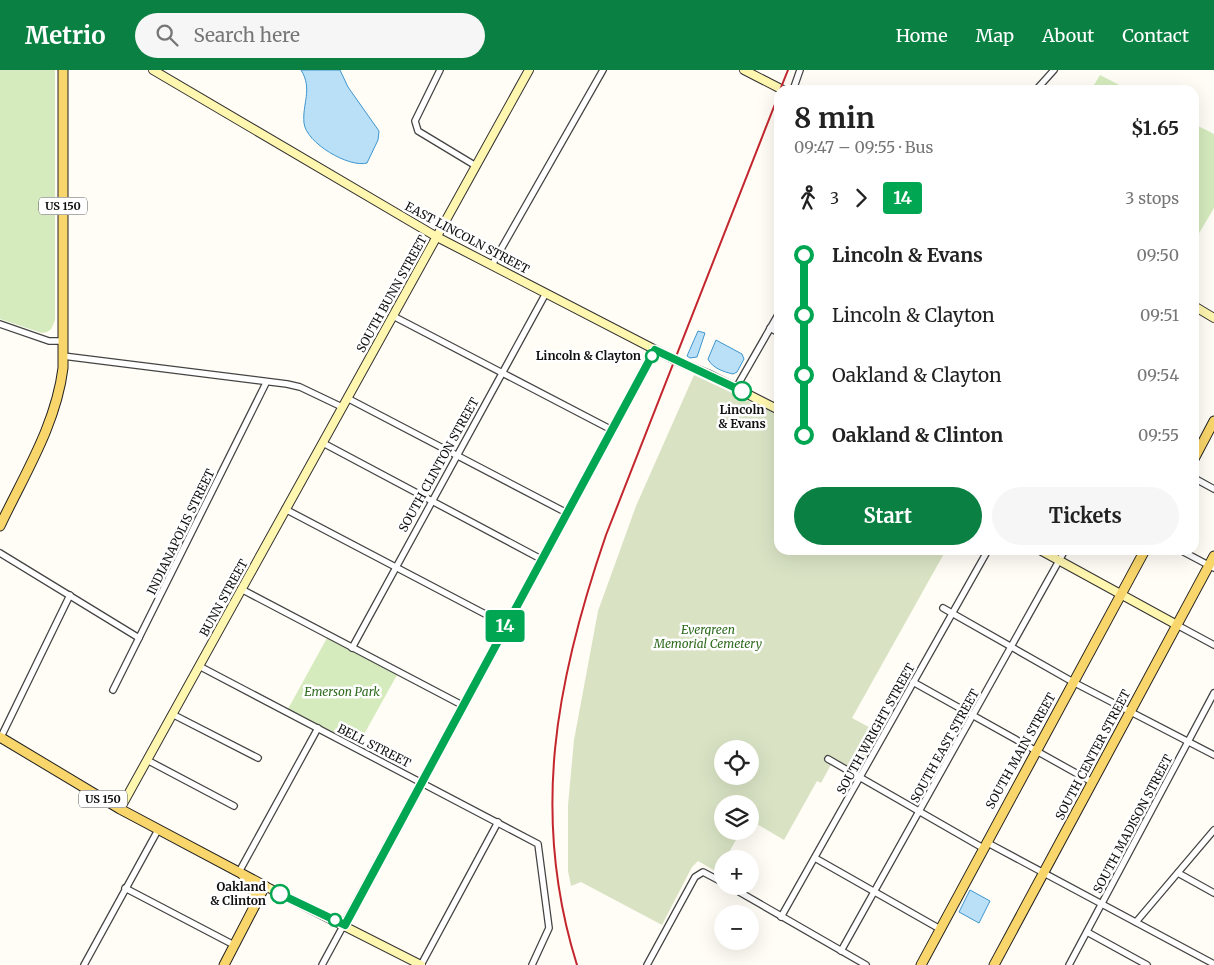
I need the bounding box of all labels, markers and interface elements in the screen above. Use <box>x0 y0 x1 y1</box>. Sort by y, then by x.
search box <box>135 13 485 58</box>
text: Metrio <box>25 20 105 51</box>
icon: search <box>153 21 181 49</box>
text: Search here <box>193 23 300 47</box>
text: Home <box>896 24 948 47</box>
text: Map <box>976 24 1014 47</box>
text: About <box>1042 24 1094 47</box>
text: Contact <box>1122 24 1189 47</box>
text: 8 min <box>794 100 875 136</box>
text: $1.65 <box>1131 116 1179 140</box>
text: 09:47 – 09:55 · Bus <box>794 137 933 157</box>
icon: walk <box>794 184 822 212</box>
icon: forward <box>847 184 875 212</box>
text: 14 <box>893 186 912 209</box>
text: 3 <box>830 188 839 208</box>
text: 3 stops <box>1125 188 1179 208</box>
road number: US 150 <box>39 198 87 214</box>
street label: EAST LINCOLN STREET <box>403 198 533 277</box>
street label: SOUTH BUNN STREET <box>353 232 430 355</box>
text: Lincoln & Evans <box>832 243 983 267</box>
text: 09:50 <box>1136 245 1179 265</box>
text: Lincoln & Clayton <box>832 303 995 327</box>
text: 09:51 <box>1140 305 1179 325</box>
place label: Lincoln & Clayton <box>536 348 641 363</box>
marker: Lincoln & Clayton <box>645 349 659 363</box>
text: Oakland & Clayton <box>832 363 1002 387</box>
text: 09:54 <box>1137 365 1179 385</box>
marker: Lincoln & Evans <box>732 381 752 401</box>
street label: SOUTH CLINTON STREET <box>395 394 482 535</box>
place label: Lincoln & Evans <box>718 402 766 431</box>
text: Oakland & Clinton <box>832 423 1003 447</box>
text: 09:55 <box>1138 425 1179 445</box>
street label: INDIANAPOLIS STREET <box>144 466 218 597</box>
button: Start <box>794 487 982 545</box>
button: Tickets <box>992 487 1179 545</box>
street label: BUNN STREET <box>196 556 251 639</box>
line badge: 14 <box>482 610 528 642</box>
text: 14 <box>496 614 514 637</box>
park label: Evergreen Memorial Cemetery <box>653 622 763 651</box>
street label: SOUTH WRIGHT STREET <box>833 660 918 797</box>
park label: Emerson Park <box>304 684 380 699</box>
street label: SOUTH EAST STREET <box>907 686 982 805</box>
street label: SOUTH CENTER STREET <box>1052 686 1134 822</box>
street label: SOUTH MAIN STREET <box>982 689 1059 811</box>
street label: BELL STREET <box>335 721 414 771</box>
map controls <box>714 740 759 950</box>
button: locate <box>714 740 759 785</box>
street label: SOUTH MADISON STREET <box>1090 751 1176 896</box>
road number: US 150 <box>79 791 127 808</box>
button: layers <box>714 795 759 840</box>
button: + <box>714 850 759 895</box>
place label: Oakland & Clinton <box>210 879 267 908</box>
marker: Oakland & Clinton <box>270 884 290 904</box>
button: − <box>714 905 759 950</box>
unlabelled marker <box>328 913 342 927</box>

